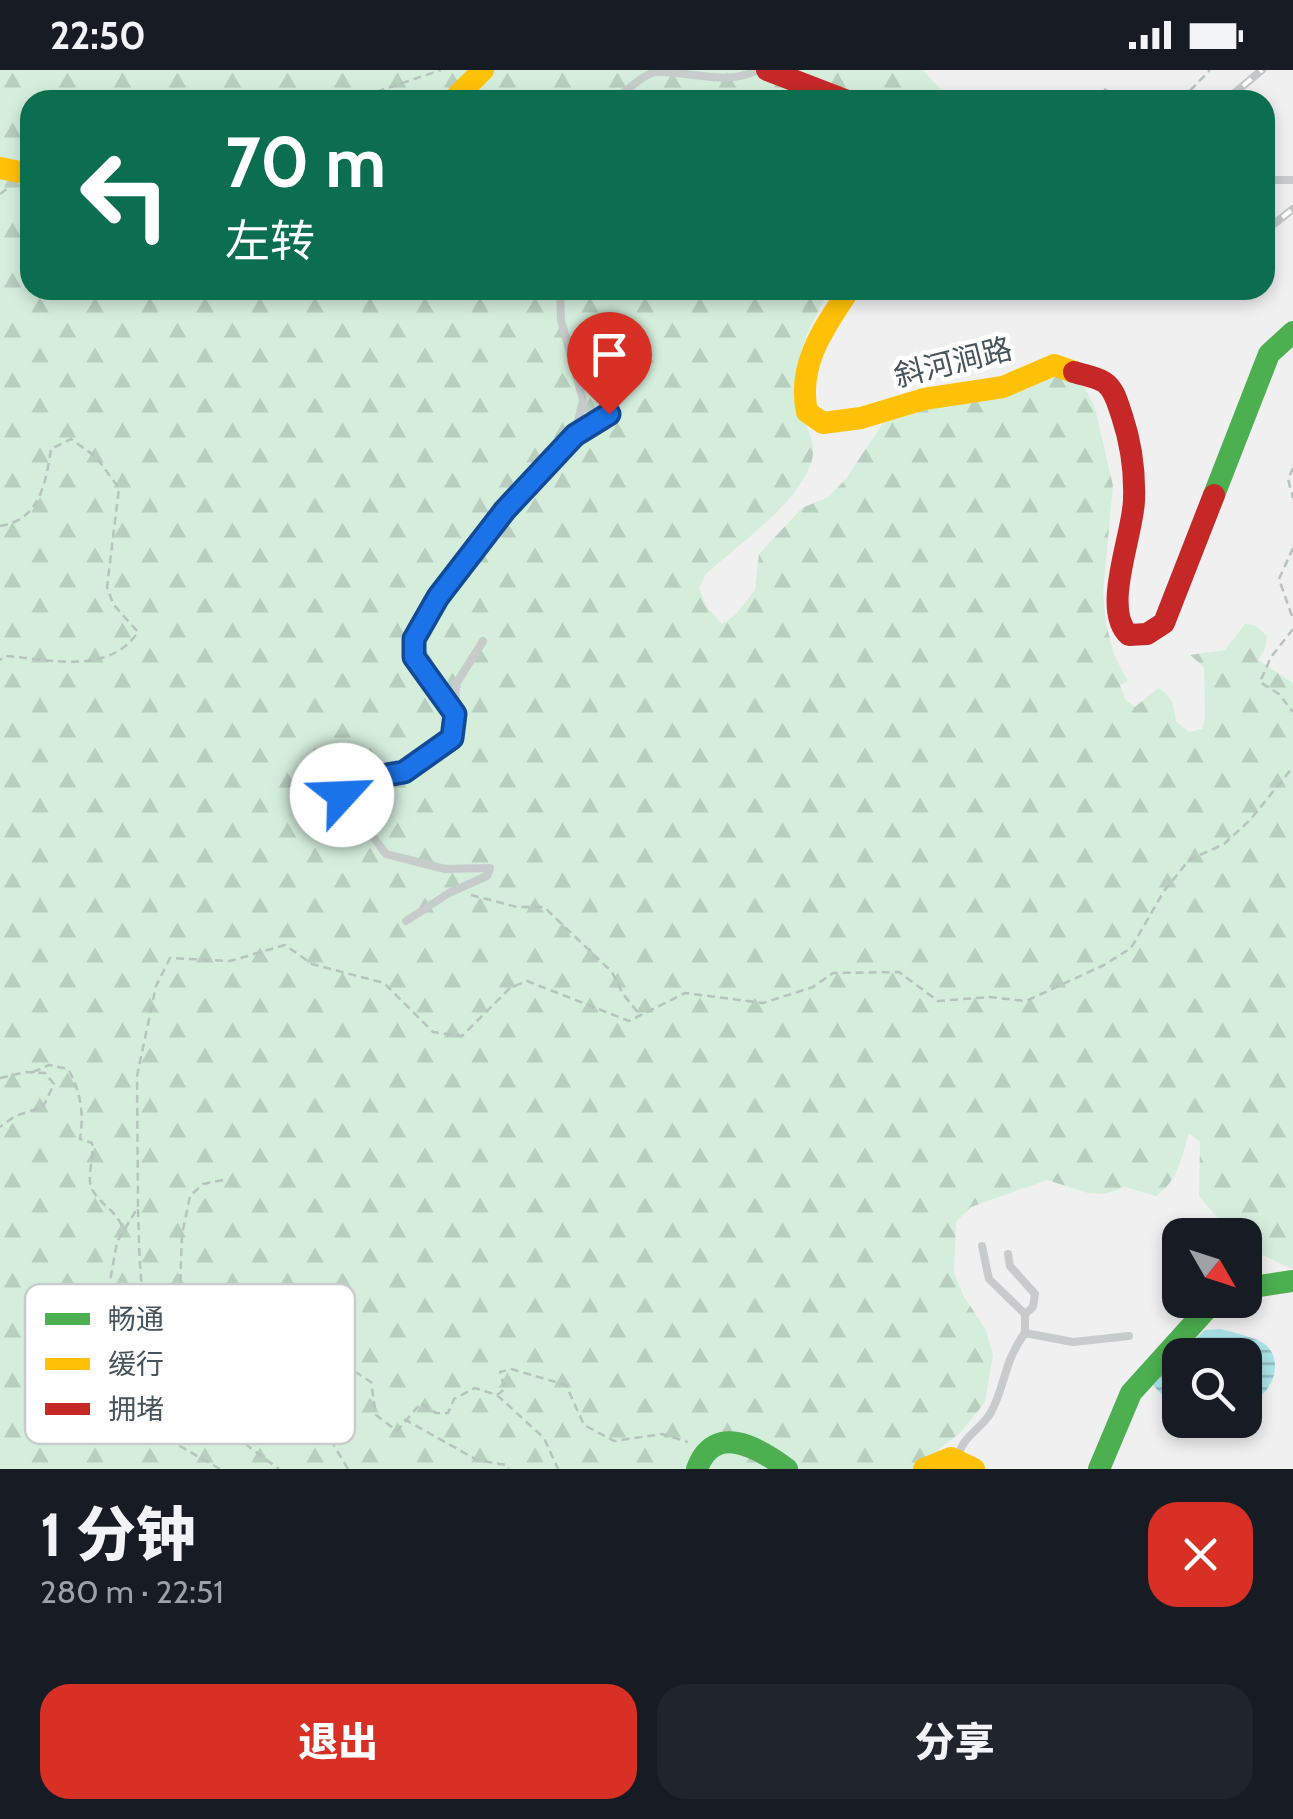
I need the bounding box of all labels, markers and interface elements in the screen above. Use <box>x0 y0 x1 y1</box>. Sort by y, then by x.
text: 22:50 <box>50 12 146 59</box>
text: 70 m <box>225 119 386 205</box>
icon: left <box>60 130 190 260</box>
text: 左转 <box>225 214 315 268</box>
pin <box>567 312 652 415</box>
icon: arrive <box>582 327 637 382</box>
street label: 斜河涧路 <box>890 330 1016 394</box>
position arrow <box>290 743 394 847</box>
north arrow <box>1162 1218 1262 1318</box>
map controls <box>1162 1218 1262 1438</box>
legend <box>25 1284 355 1444</box>
text: 畅通 <box>108 1302 164 1336</box>
button: search <box>1162 1338 1262 1438</box>
text: 缓行 <box>108 1347 164 1381</box>
text: 拥堵 <box>108 1392 164 1426</box>
text: 1 分钟 <box>40 1498 196 1571</box>
button: close <box>1148 1502 1253 1607</box>
text: 280 m · 22:51 <box>40 1572 224 1611</box>
button: 退出 <box>40 1684 637 1799</box>
button: 分享 <box>657 1684 1253 1799</box>

